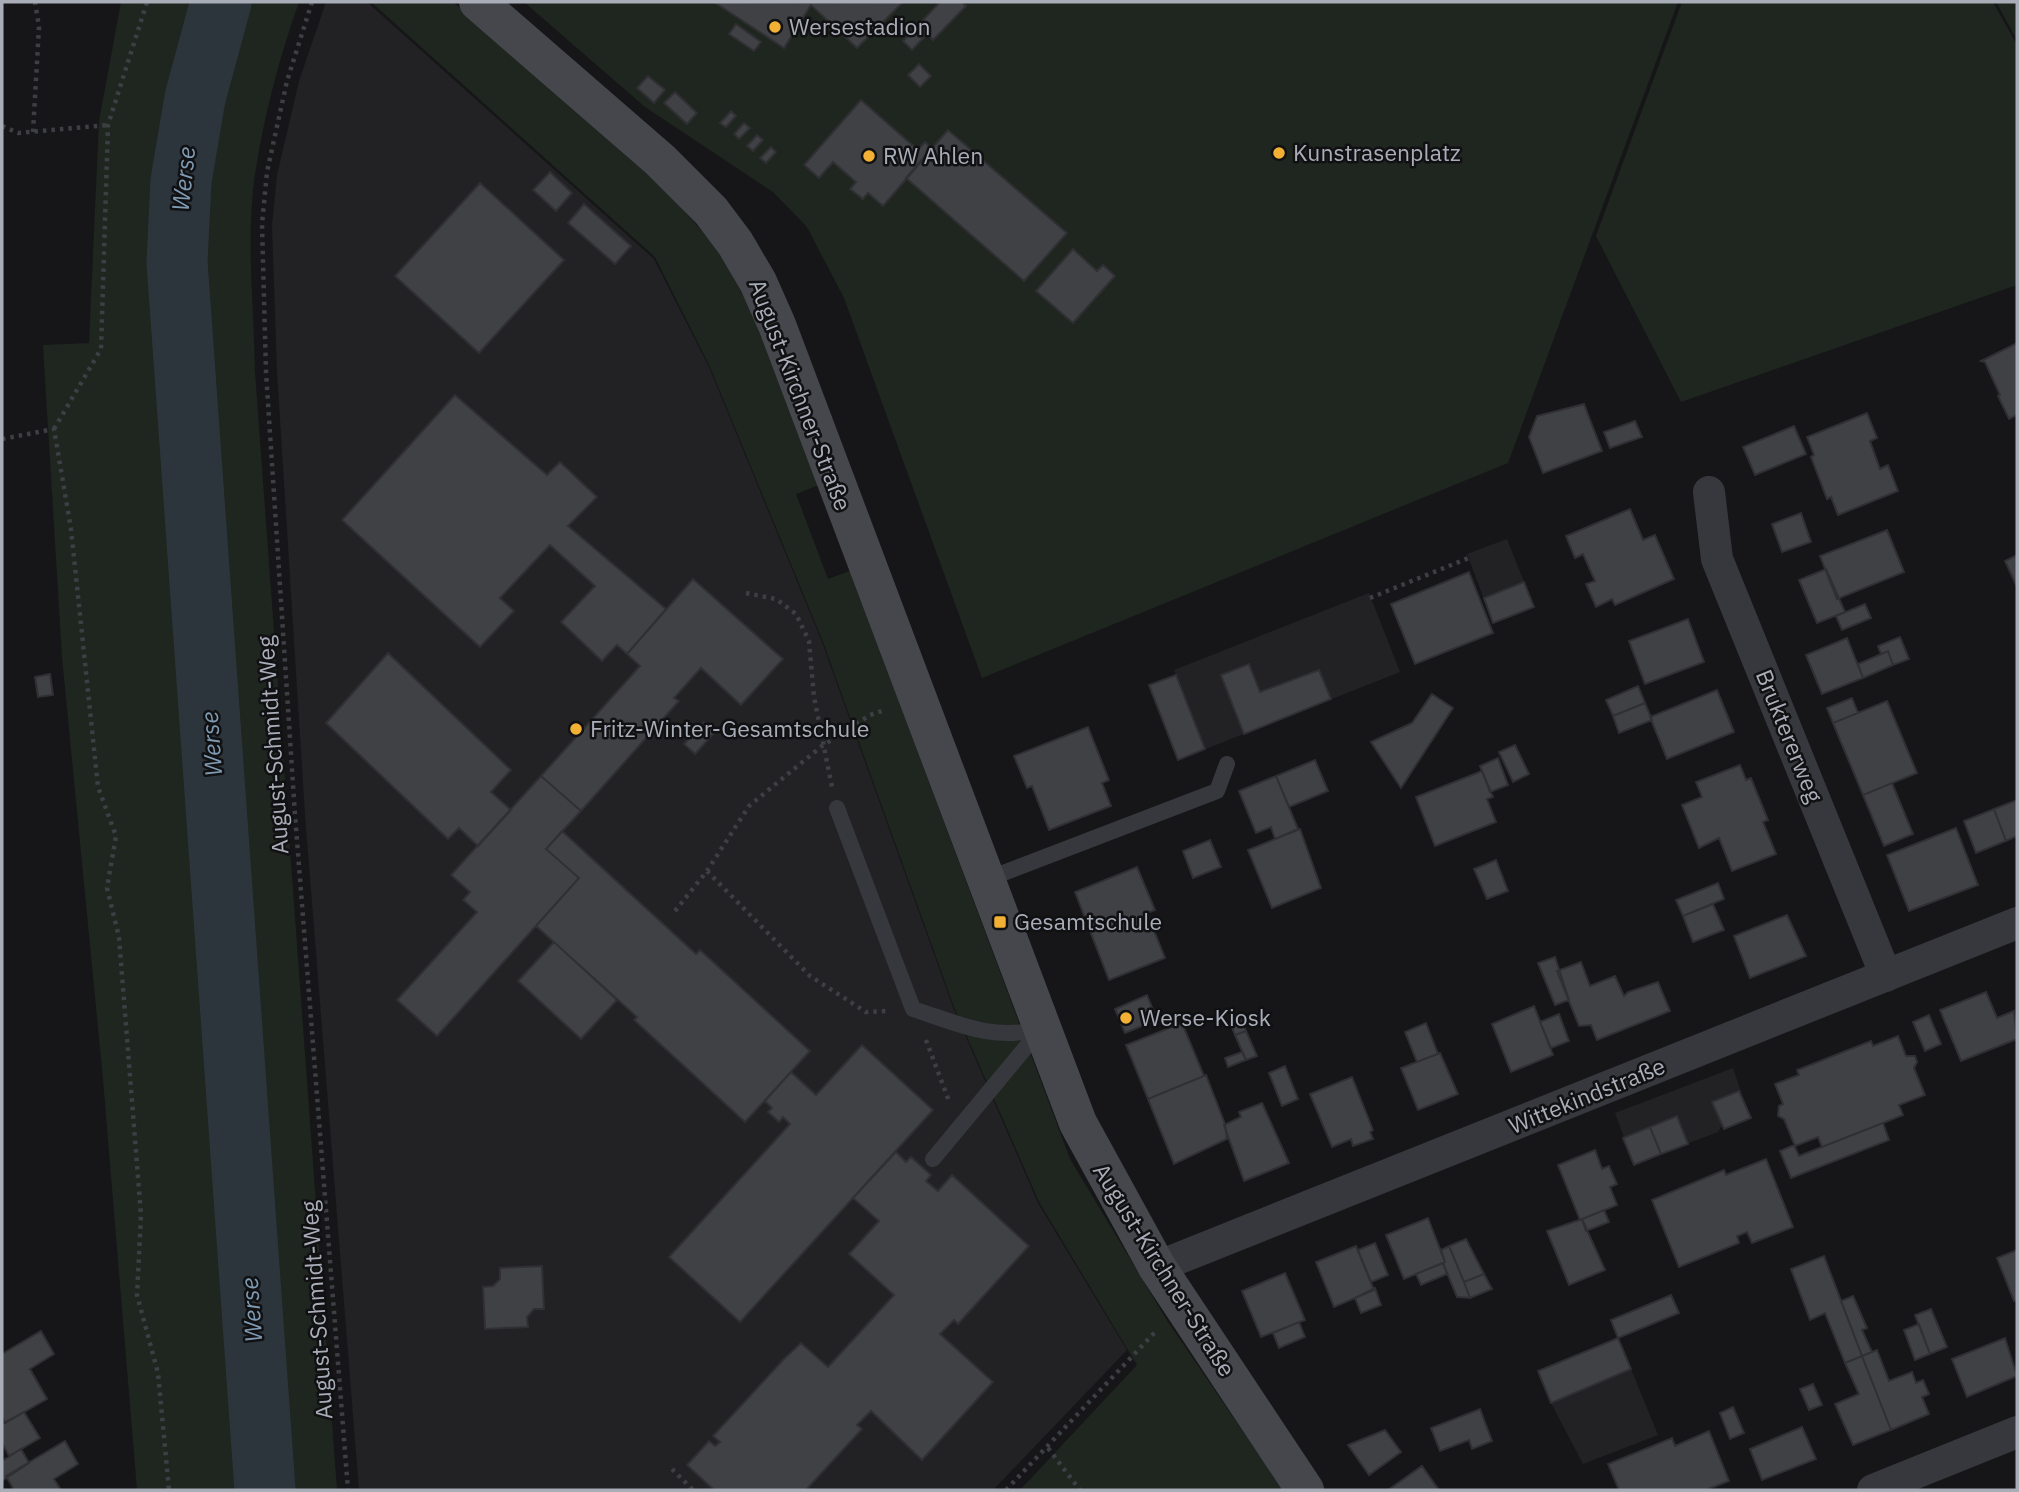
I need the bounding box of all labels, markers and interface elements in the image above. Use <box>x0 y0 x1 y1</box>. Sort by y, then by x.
place label: Wersestadion <box>789 11 930 41</box>
marker: Wersestadion <box>767 19 783 35</box>
place label: Kunstrasenplatz <box>1293 137 1461 167</box>
place label: RW Ahlen <box>883 140 983 170</box>
water label: Werse <box>164 145 202 213</box>
marker: Kunstrasenplatz <box>1271 145 1287 161</box>
marker: RW Ahlen <box>861 148 877 164</box>
street label: August-Kirchner-Straße <box>743 275 859 515</box>
street label: August-Schmidt-Weg <box>249 635 295 855</box>
street label: Bruktererweg <box>1750 665 1830 807</box>
water label: Werse <box>193 711 229 778</box>
place label: Fritz-Winter-Gesamtschule <box>590 713 869 743</box>
marker: Fritz-Winter-Gesamtschule <box>568 721 584 737</box>
place label: Gesamtschule <box>1014 906 1162 936</box>
marker: Gesamtschule <box>992 914 1008 930</box>
place label: Werse-Kiosk <box>1140 1002 1271 1032</box>
marker: Werse-Kiosk <box>1118 1010 1134 1026</box>
street label: Wittekindstraße <box>1504 1050 1669 1140</box>
street label: August-Kirchner-Straße <box>1087 1157 1243 1382</box>
street label: August-Schmidt-Weg <box>293 1200 339 1420</box>
water label: Werse <box>233 1277 269 1344</box>

